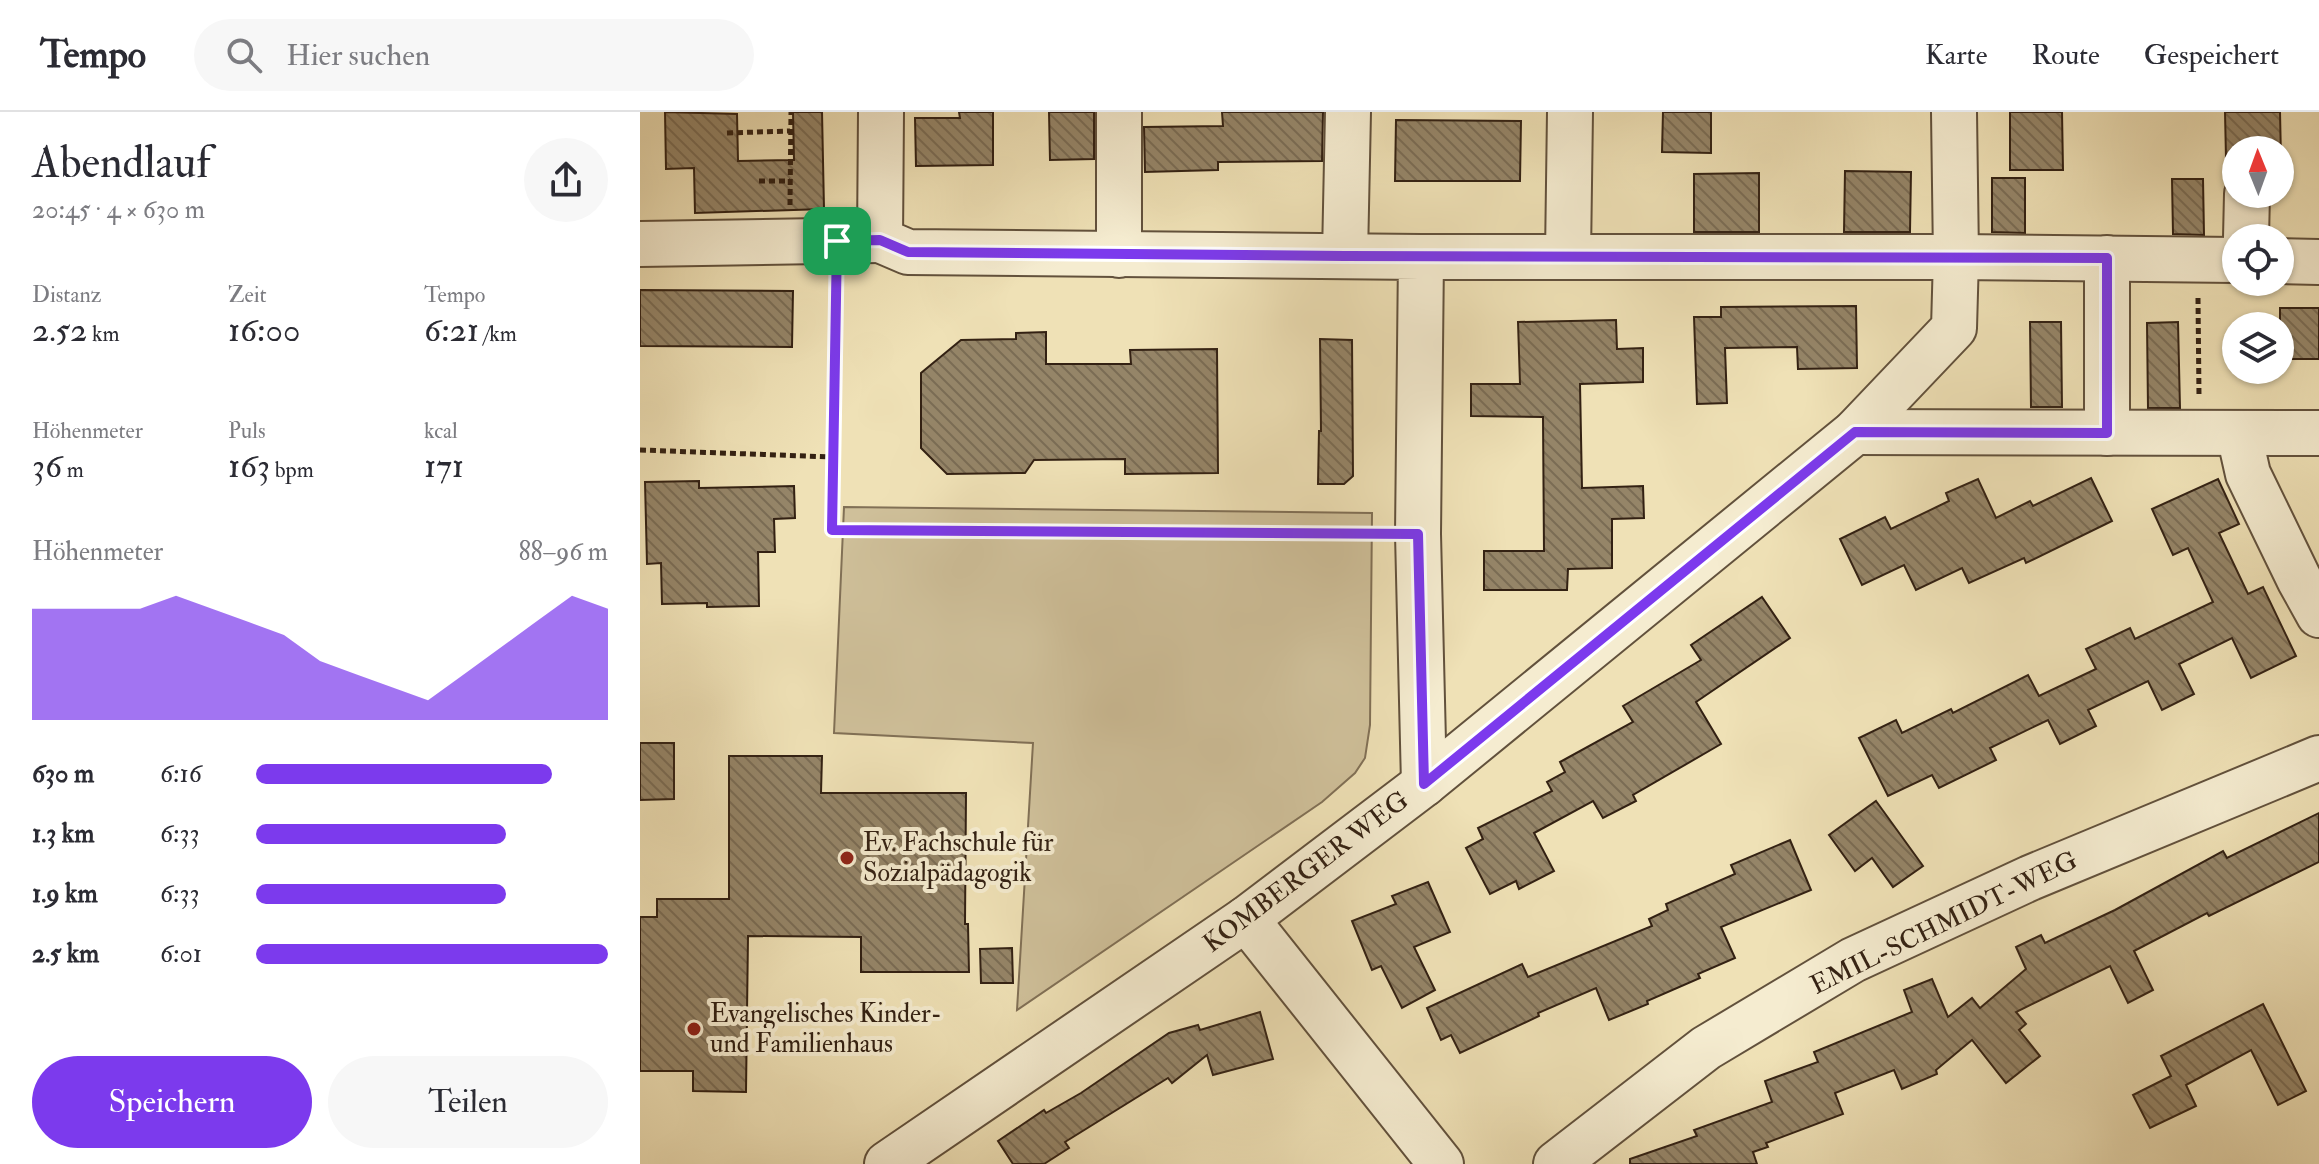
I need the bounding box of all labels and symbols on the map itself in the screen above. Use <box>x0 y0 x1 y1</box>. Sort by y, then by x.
north arrow <box>2222 136 2294 208</box>
pin <box>803 207 871 275</box>
street label: KOMBERGER WEG <box>1197 784 1415 960</box>
place label: Ev. Fachschule für Sozialpädagogik <box>863 827 1054 890</box>
street label: EMIL-SCHMIDT-WEG <box>1805 844 2083 1002</box>
marker: Ev. Fachschule für Sozialpädagogik <box>838 849 856 867</box>
place label: Evangelisches Kinder- und Familienhaus <box>710 998 942 1060</box>
marker: Evangelisches Kinder- und Familienhaus <box>685 1020 703 1038</box>

